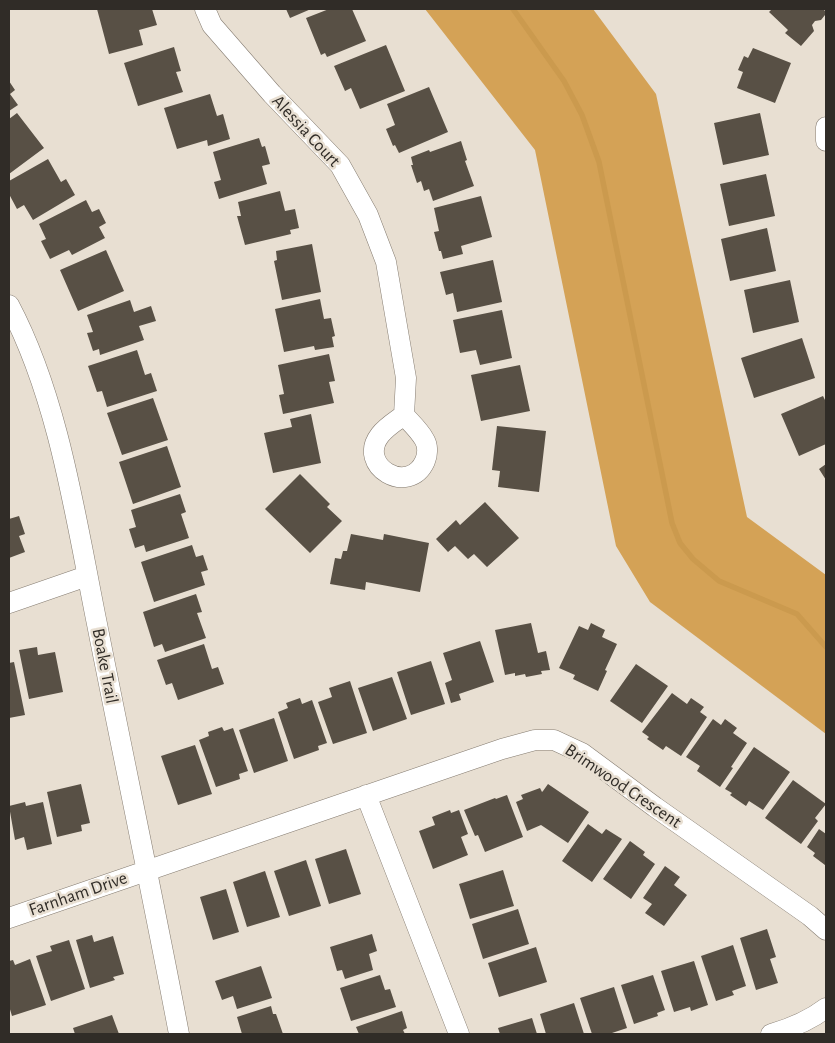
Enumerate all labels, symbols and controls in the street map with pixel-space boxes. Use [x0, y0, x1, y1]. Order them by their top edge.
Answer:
street label: Alessia Court [267, 91, 345, 171]
street label: Boake Trail [87, 627, 123, 705]
street label: Brimwood Crescent [561, 739, 685, 833]
street label: Farnham Drive [26, 867, 130, 921]

